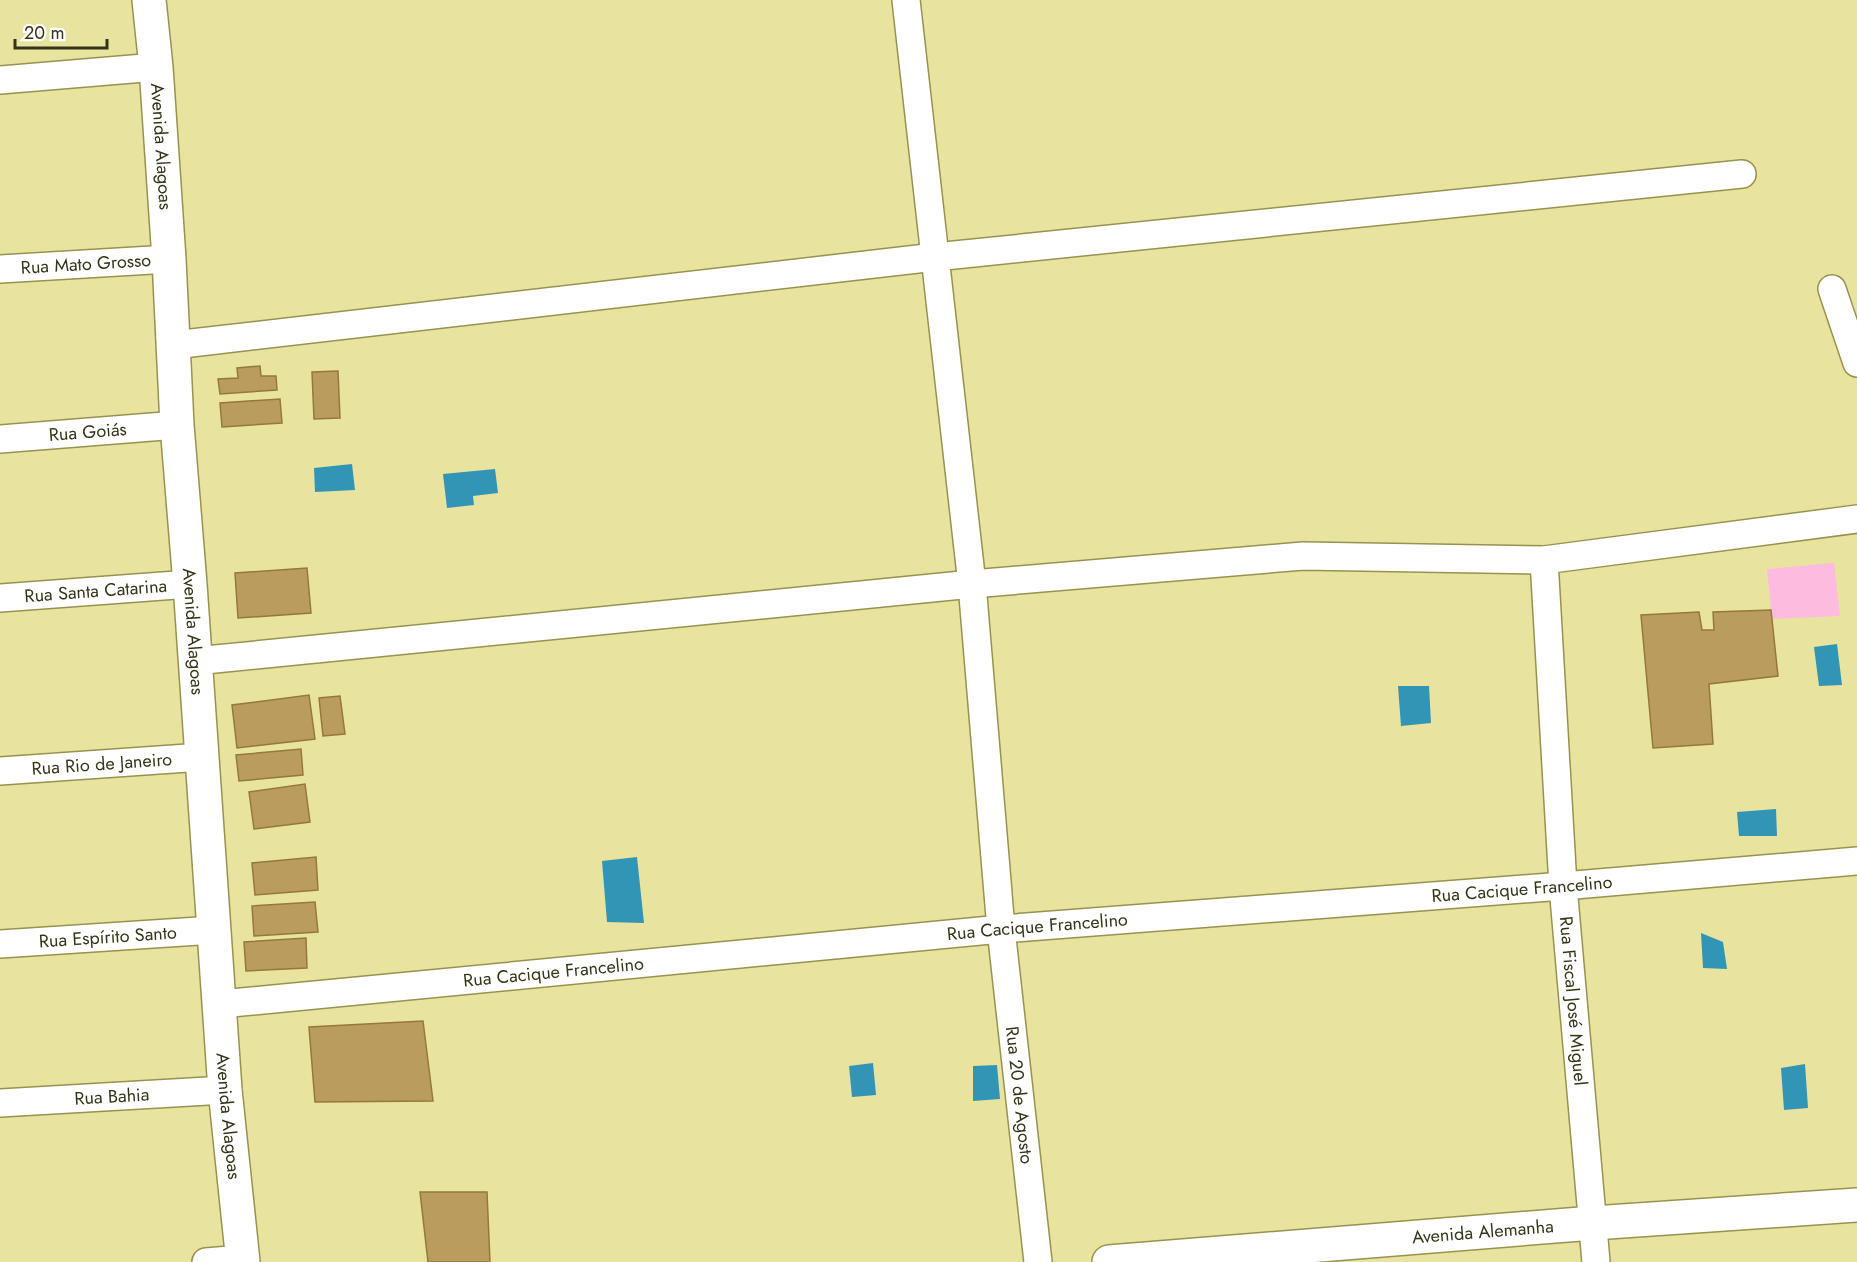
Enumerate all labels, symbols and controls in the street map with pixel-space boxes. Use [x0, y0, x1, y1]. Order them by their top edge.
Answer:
scale bar [15, 12, 106, 50]
text: 20 m [24, 20, 64, 46]
street label: Avenida Alagoas [144, 82, 179, 211]
street label: Rua Mato Grosso [20, 247, 152, 281]
street label: Rua Goiás [48, 416, 128, 448]
street label: Avenida Alagoas [176, 567, 211, 696]
street label: Rua Santa Catarina [23, 573, 168, 609]
street label: Rua Rio de Janeiro [31, 746, 173, 782]
street label: Rua Cacique Francelino [1431, 869, 1614, 909]
street label: Rua Cacique Francelino [946, 906, 1129, 947]
street label: Rua Fiscal José Miguel [1553, 915, 1593, 1087]
street label: Rua Espírito Santo [38, 919, 178, 954]
street label: Rua Cacique Francelino [462, 950, 645, 994]
street label: Rua 20 de Agosto [999, 1025, 1040, 1165]
street label: Avenida Alagoas [209, 1052, 247, 1181]
street label: Rua Bahia [74, 1081, 150, 1112]
street label: Avenida Alemanha [1411, 1213, 1555, 1251]

